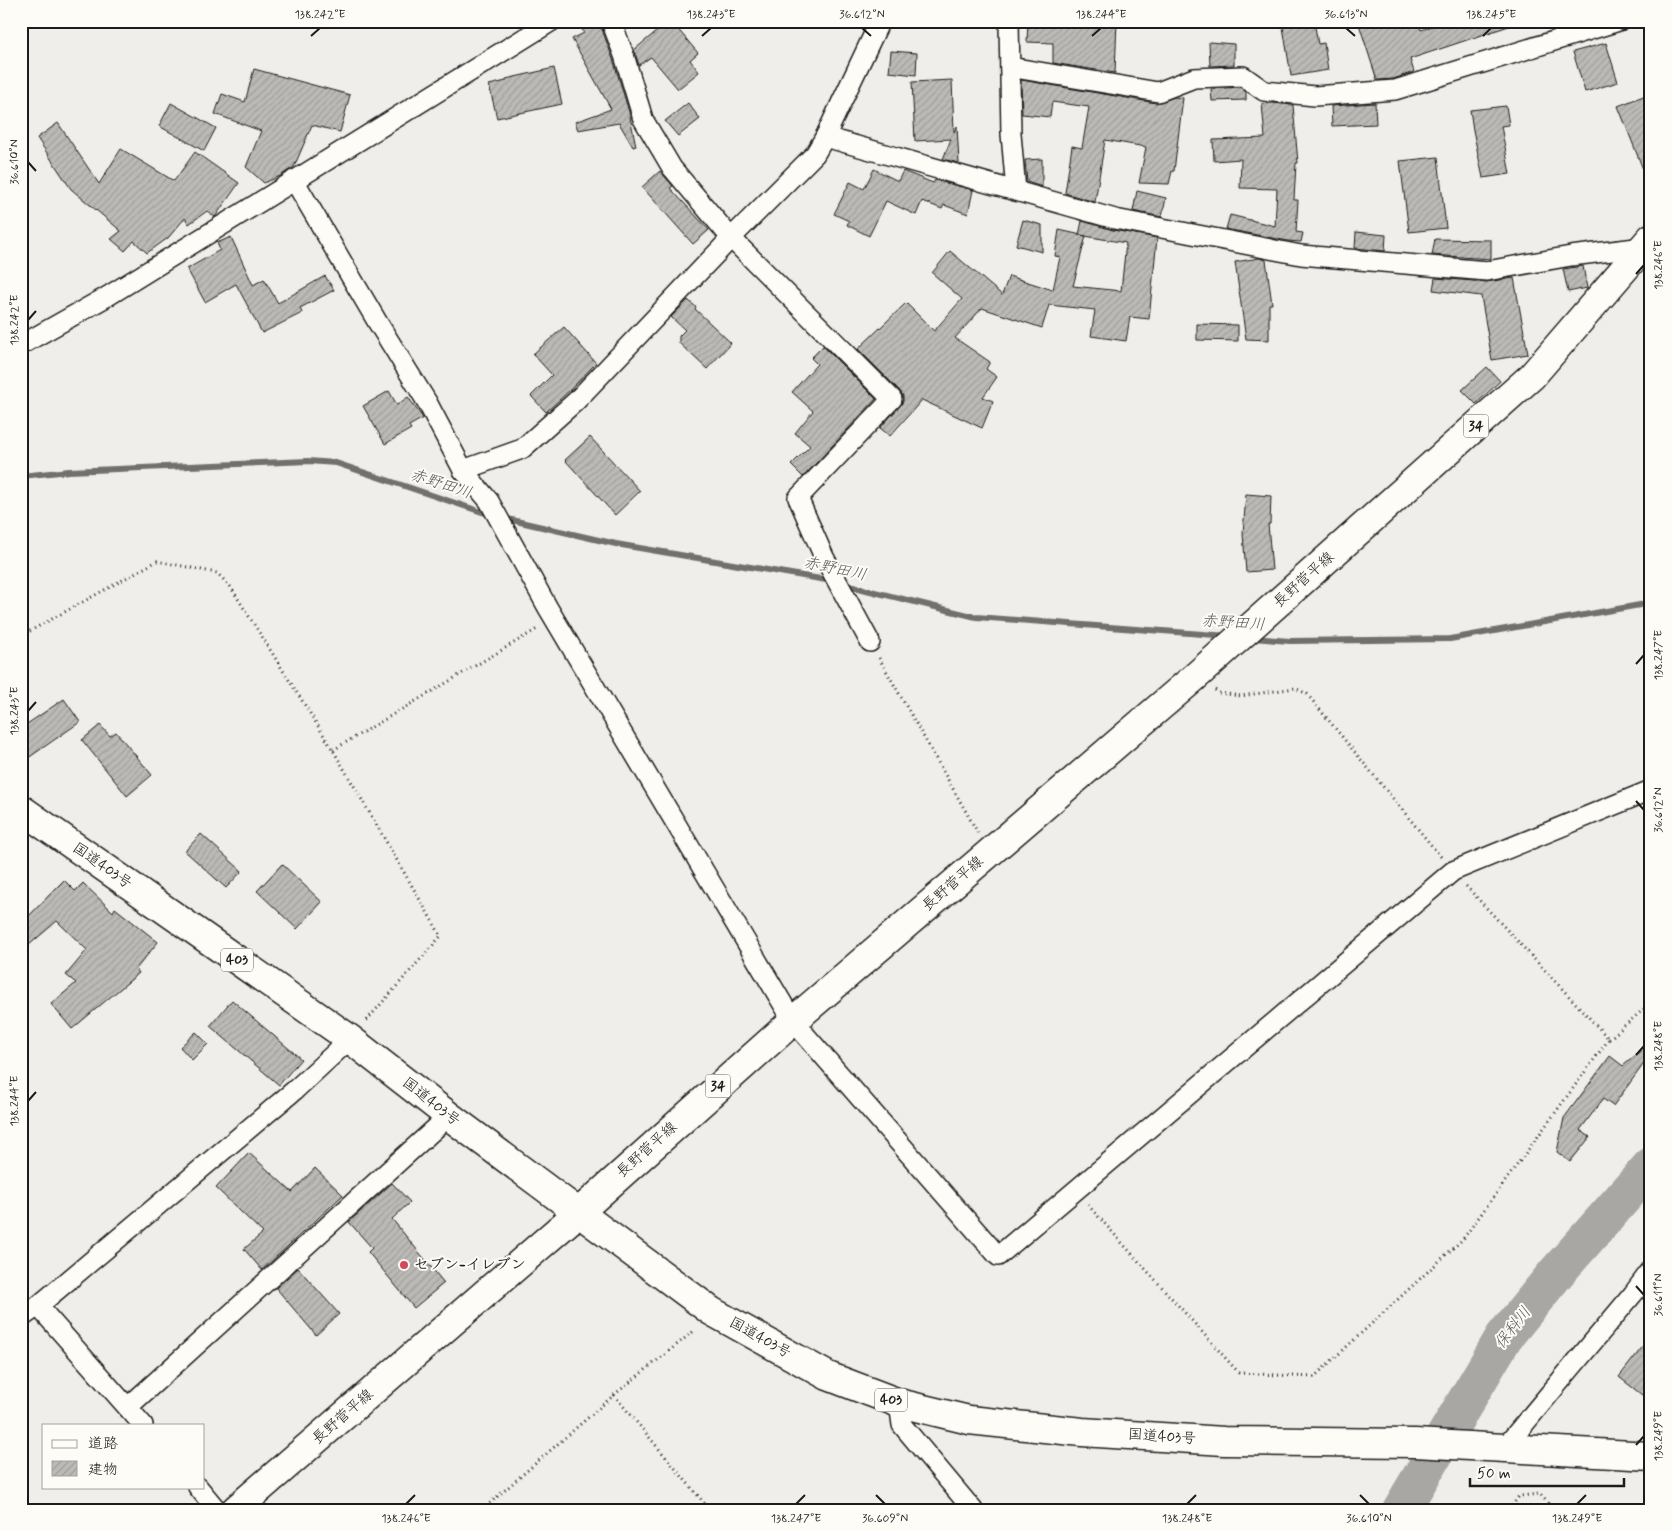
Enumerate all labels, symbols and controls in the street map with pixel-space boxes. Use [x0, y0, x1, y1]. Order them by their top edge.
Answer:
text: 138.242°E [294, 7, 346, 23]
text: 138.243°E [687, 7, 735, 23]
text: 36.612°N [839, 7, 885, 23]
text: 138.244°E [1075, 7, 1127, 23]
text: 36.613°N [1324, 7, 1368, 23]
text: 138.245°E [1466, 7, 1516, 23]
text: 36.610°N [7, 139, 23, 185]
text: 138.246°E [1651, 240, 1667, 290]
text: 138.242°E [7, 294, 23, 346]
road number: 34 [1464, 414, 1488, 438]
water label: 赤野田川 [407, 464, 475, 504]
street label: 長野菅平線 [1269, 547, 1339, 613]
water label: 赤野田川 [802, 552, 868, 586]
water label: 赤野田川 [1200, 610, 1266, 636]
text: 138.247°E [1651, 630, 1667, 680]
text: 138.243°E [7, 687, 23, 735]
text: 36.612°N [1651, 787, 1667, 833]
street label: 国道403号 [68, 838, 136, 894]
street label: 長野菅平線 [918, 852, 988, 916]
road number: 403 [221, 948, 253, 972]
text: 138.248°E [1651, 1021, 1667, 1071]
street label: 国道403号 [398, 1073, 464, 1131]
road number: 34 [706, 1074, 730, 1098]
text: 138.244°E [7, 1075, 23, 1127]
street label: 長野菅平線 [612, 1117, 682, 1183]
place label: セブン-イレブン [414, 1255, 526, 1275]
marker: セブン-イレブン [398, 1259, 410, 1271]
text: 36.611°N [1651, 1274, 1667, 1316]
water label: 保科川 [1490, 1303, 1536, 1353]
street label: 国道403号 [725, 1313, 795, 1363]
street label: 長野菅平線 [308, 1385, 378, 1449]
road number: 403 [875, 1388, 907, 1412]
text: 138.249°E [1651, 1411, 1667, 1461]
legend [42, 1424, 205, 1488]
street label: 国道403号 [1127, 1425, 1197, 1449]
text: 道路 [88, 1434, 118, 1454]
scale bar [1470, 1456, 1623, 1488]
text: 建物 [88, 1460, 118, 1480]
text: 50 m [1477, 1464, 1511, 1484]
text: 138.246°E [381, 1511, 431, 1527]
text: 138.247°E [771, 1511, 821, 1527]
text: 36.609°N [862, 1511, 908, 1527]
text: 138.248°E [1162, 1511, 1212, 1527]
text: 36.610°N [1346, 1511, 1392, 1527]
text: 138.249°E [1552, 1511, 1602, 1527]

